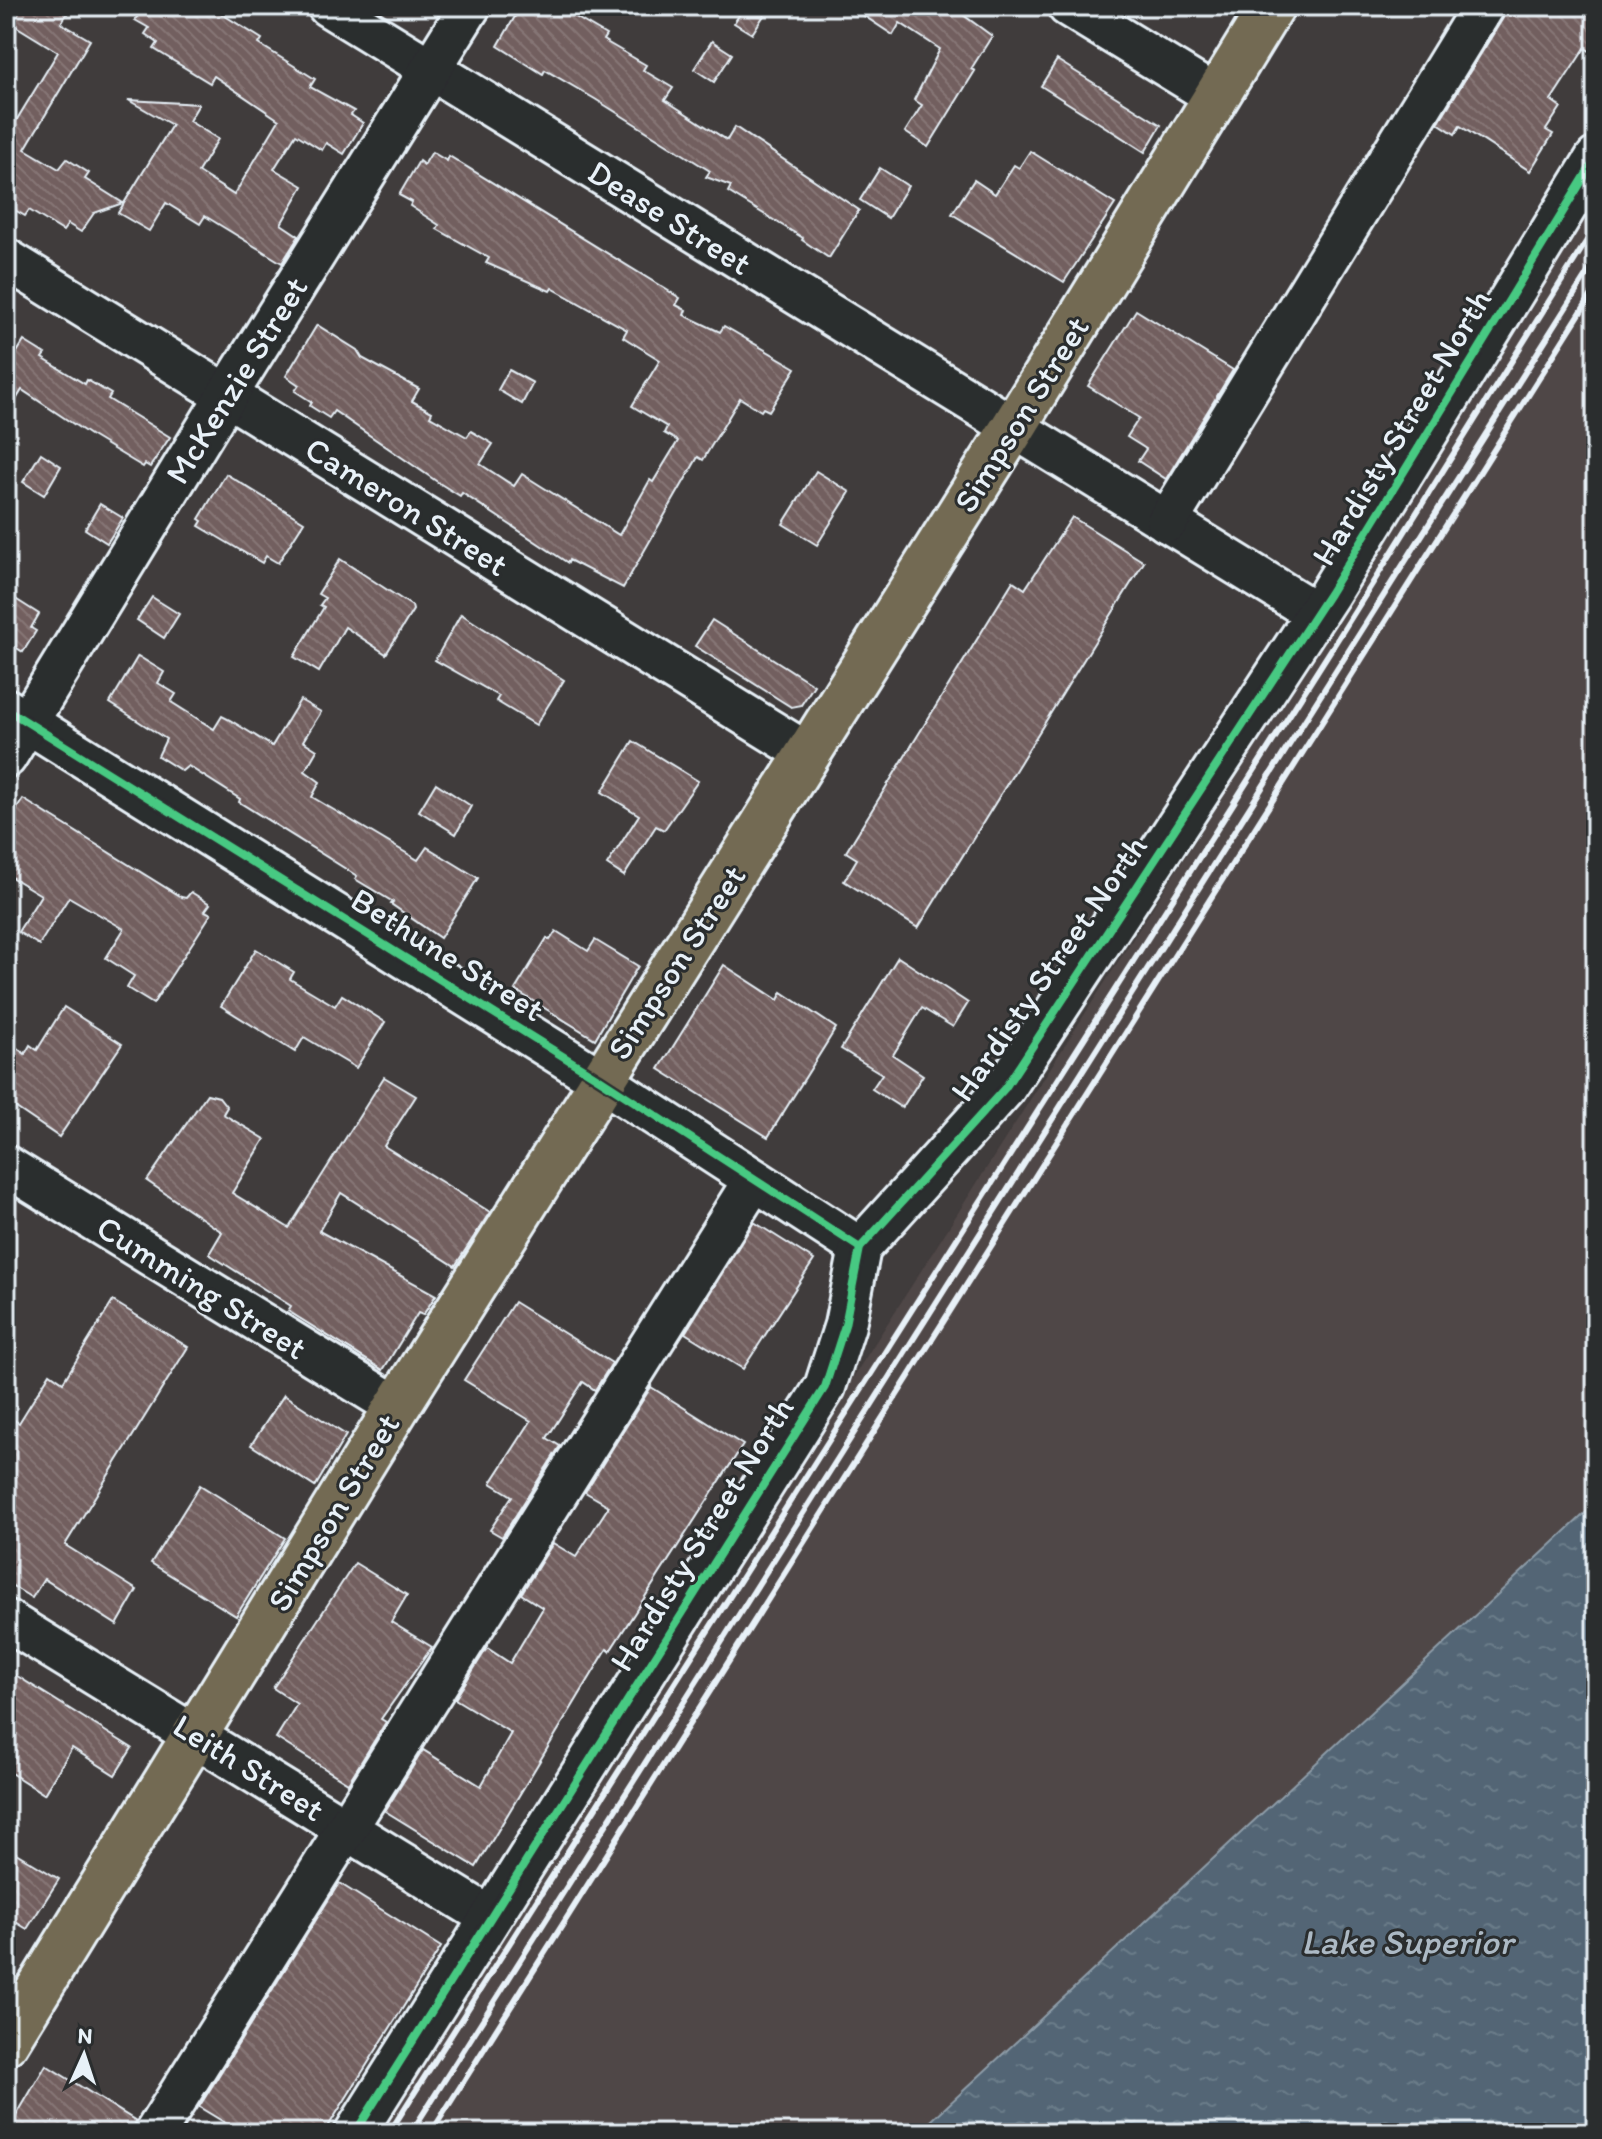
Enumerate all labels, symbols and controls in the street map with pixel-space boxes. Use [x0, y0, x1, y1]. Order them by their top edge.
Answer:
street label: Dease Street [580, 151, 759, 284]
street label: McKenzie Street [156, 269, 317, 491]
street label: Hardisty Street North [1303, 282, 1500, 573]
street label: Simpson Street [945, 309, 1098, 520]
street label: Cameron Street [298, 428, 516, 585]
street label: Hardisty Street North [941, 827, 1156, 1109]
street label: Simpson Street [598, 857, 754, 1067]
street label: Bethune Street [344, 879, 552, 1030]
street label: Cumming Street [89, 1206, 314, 1368]
street label: Hardisty Street North [600, 1390, 802, 1679]
street label: Simpson Street [258, 1406, 409, 1619]
street label: Leith Street [166, 1705, 332, 1830]
water label: Lake Superior [1301, 1920, 1517, 1963]
north arrow [44, 2015, 124, 2095]
text: N [77, 2022, 93, 2049]

